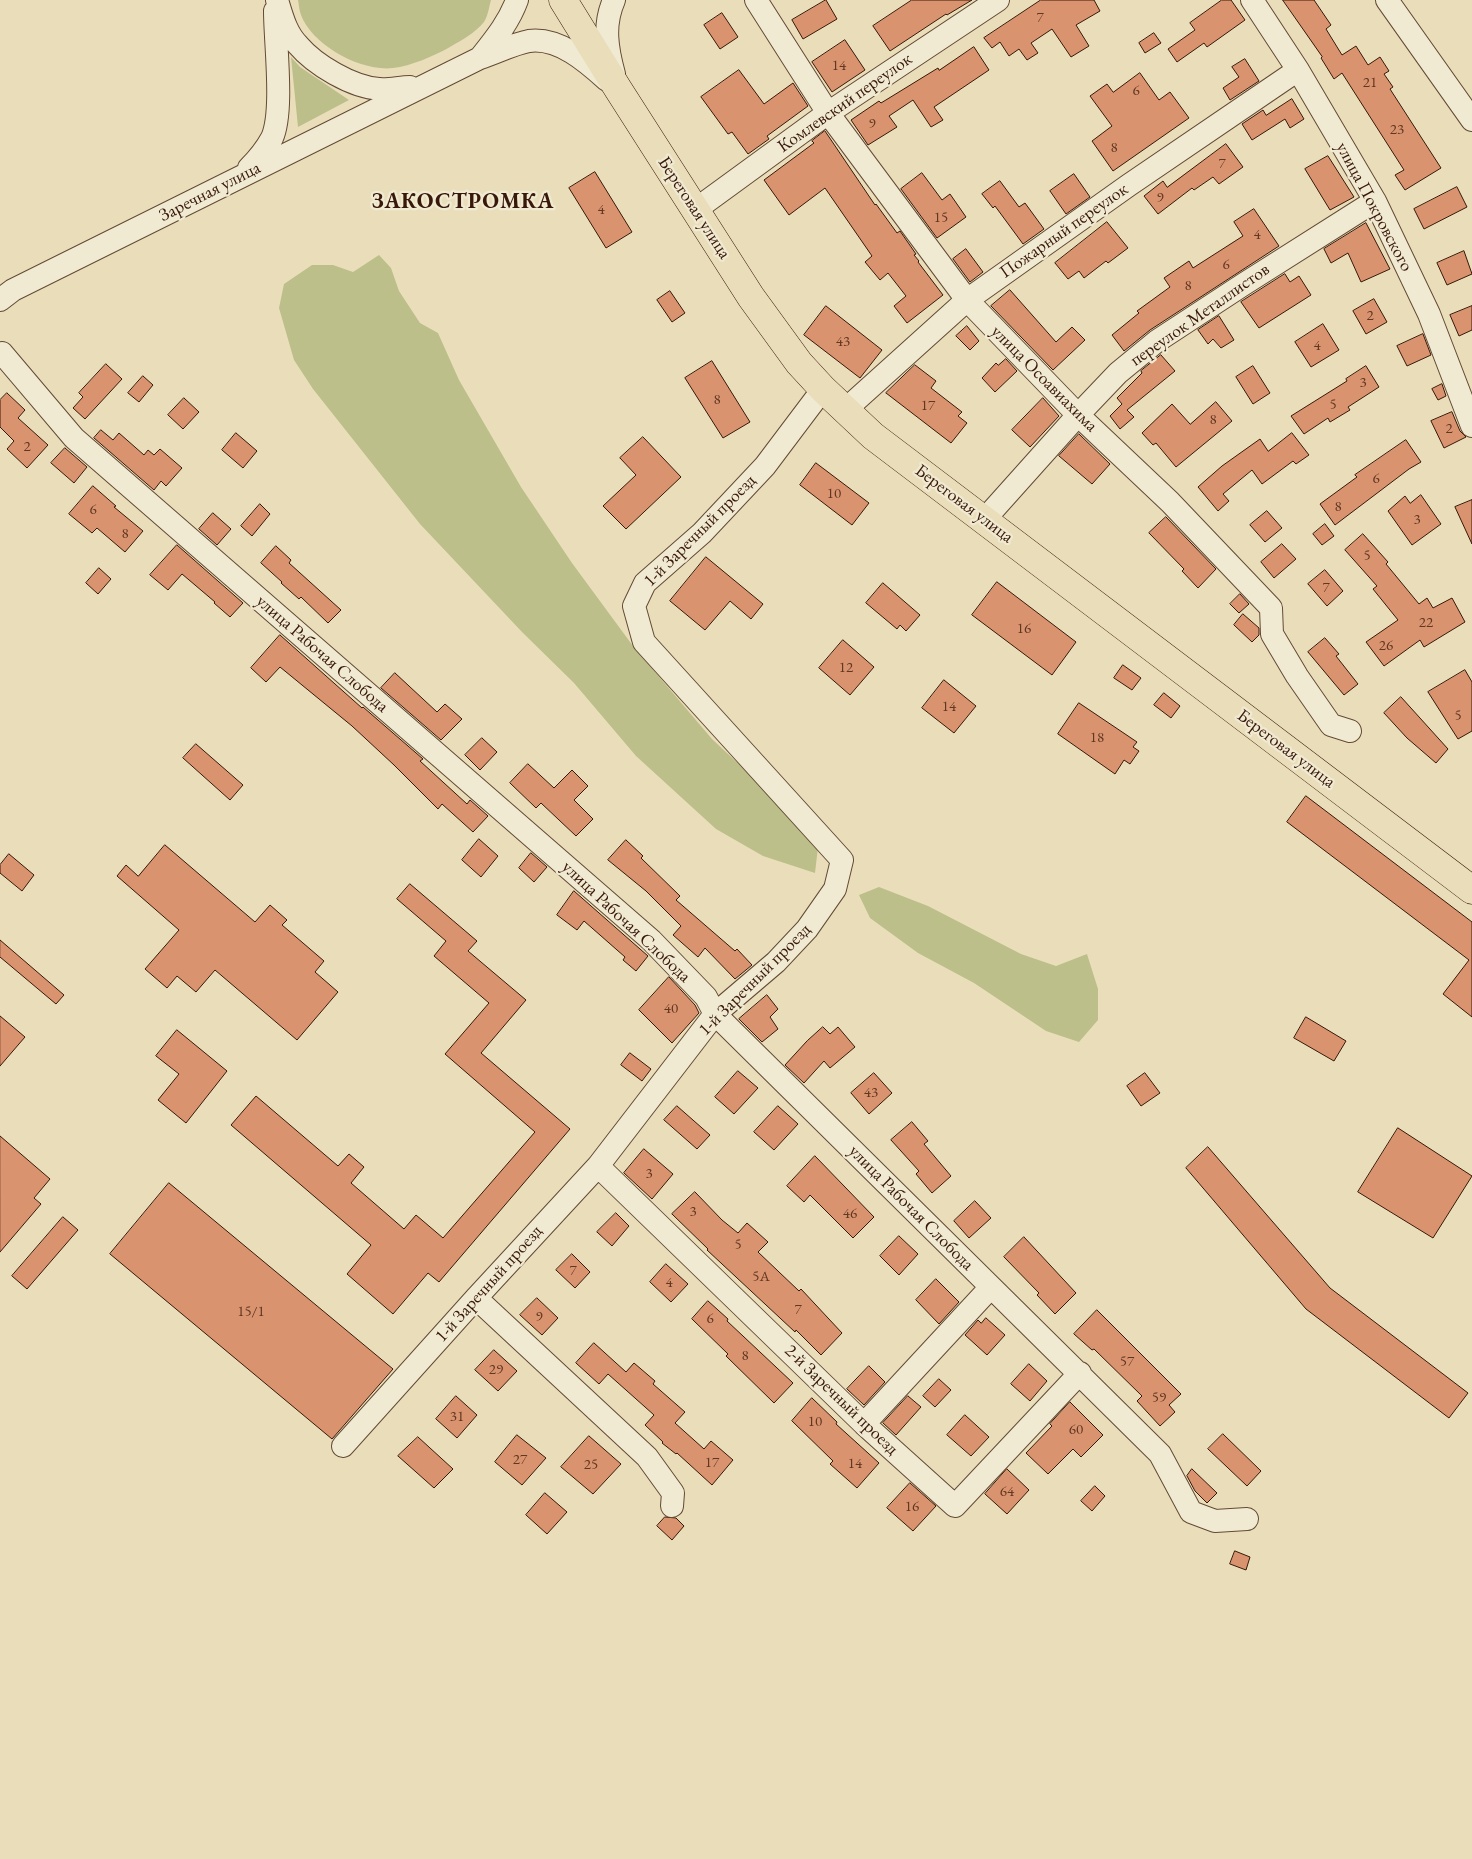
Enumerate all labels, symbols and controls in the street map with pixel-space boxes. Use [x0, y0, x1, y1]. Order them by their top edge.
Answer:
house number: 7 [1036, 9, 1044, 27]
street label: Комлевский переулок [774, 49, 916, 157]
house number: 14 [832, 57, 846, 75]
house number: 21 [1363, 74, 1377, 92]
house number: 6 [1132, 82, 1140, 100]
house number: 9 [868, 115, 876, 133]
house number: 23 [1390, 121, 1404, 139]
house number: 8 [1110, 139, 1118, 157]
street label: улица Покровского [1331, 139, 1417, 275]
street label: Береговая улица [653, 153, 735, 263]
house number: 7 [1218, 155, 1226, 173]
street label: Заречная улица [156, 157, 264, 227]
street label: Пожарный переулок [996, 179, 1132, 283]
district label: ЗАКОСТРОМКА [370, 189, 556, 215]
house number: 9 [1156, 189, 1164, 207]
house number: 4 [597, 201, 605, 219]
house number: 15 [934, 209, 948, 227]
house number: 4 [1253, 226, 1261, 244]
house number: 6 [1222, 256, 1230, 274]
street label: переулок Металлистов [1126, 259, 1274, 371]
house number: 8 [1184, 277, 1192, 295]
house number: 2 [1366, 307, 1374, 325]
street label: улица Осоавиахима [986, 321, 1102, 437]
house number: 43 [836, 333, 850, 351]
house number: 4 [1313, 337, 1321, 355]
house number: 3 [1359, 374, 1367, 392]
house number: 8 [713, 391, 721, 409]
house number: 5 [1329, 396, 1337, 414]
house number: 17 [921, 397, 935, 415]
house number: 8 [1209, 411, 1217, 429]
house number: 2 [1445, 420, 1453, 438]
house number: 2 [23, 438, 31, 456]
street label: Береговая улица [910, 460, 1018, 548]
street label: 1-й Заречный проезд [639, 470, 761, 592]
house number: 6 [1372, 470, 1380, 488]
house number: 10 [827, 485, 841, 503]
house number: 8 [1334, 498, 1342, 516]
house number: 6 [89, 501, 97, 519]
house number: 3 [1413, 511, 1421, 529]
house number: 8 [121, 525, 129, 543]
house number: 5 [1363, 547, 1371, 565]
house number: 7 [1322, 579, 1330, 597]
street label: улица Рабочая Слобода [251, 591, 393, 717]
house number: 22 [1419, 614, 1433, 632]
house number: 16 [1017, 620, 1031, 638]
house number: 26 [1379, 637, 1393, 655]
house number: 12 [839, 659, 853, 677]
house number: 14 [942, 698, 956, 716]
street label: Береговая улица [1232, 705, 1340, 793]
house number: 5 [1454, 707, 1462, 725]
house number: 18 [1090, 729, 1104, 747]
street label: улица Рабочая Слобода [557, 857, 695, 987]
street label: 1-й Заречный проезд [694, 919, 816, 1041]
house number: 40 [664, 1000, 678, 1018]
house number: 43 [864, 1084, 878, 1102]
street label: улица Рабочая Слобода [844, 1141, 978, 1275]
house number: 3 [645, 1165, 653, 1183]
house number: 3 [689, 1203, 697, 1221]
house number: 46 [843, 1205, 857, 1223]
street label: 1-й Заречный проезд [431, 1221, 547, 1347]
house number: 5 [734, 1236, 742, 1254]
house number: 7 [569, 1262, 577, 1280]
house number: 5А [752, 1268, 770, 1286]
house number: 4 [665, 1274, 673, 1292]
house number: 7 [794, 1301, 802, 1319]
house number: 15/1 [237, 1303, 265, 1321]
house number: 9 [535, 1308, 543, 1326]
house number: 6 [706, 1310, 714, 1328]
street label: 2-й Заречный проезд [780, 1340, 902, 1460]
house number: 8 [741, 1347, 749, 1365]
house number: 57 [1120, 1353, 1134, 1371]
house number: 29 [489, 1361, 503, 1379]
house number: 59 [1152, 1389, 1166, 1407]
house number: 31 [450, 1408, 464, 1426]
house number: 10 [808, 1413, 822, 1431]
house number: 60 [1069, 1421, 1083, 1439]
house number: 27 [513, 1451, 527, 1469]
house number: 17 [705, 1454, 719, 1472]
house number: 14 [848, 1455, 862, 1473]
house number: 25 [584, 1456, 598, 1474]
house number: 64 [1000, 1483, 1014, 1501]
house number: 16 [905, 1498, 919, 1516]

